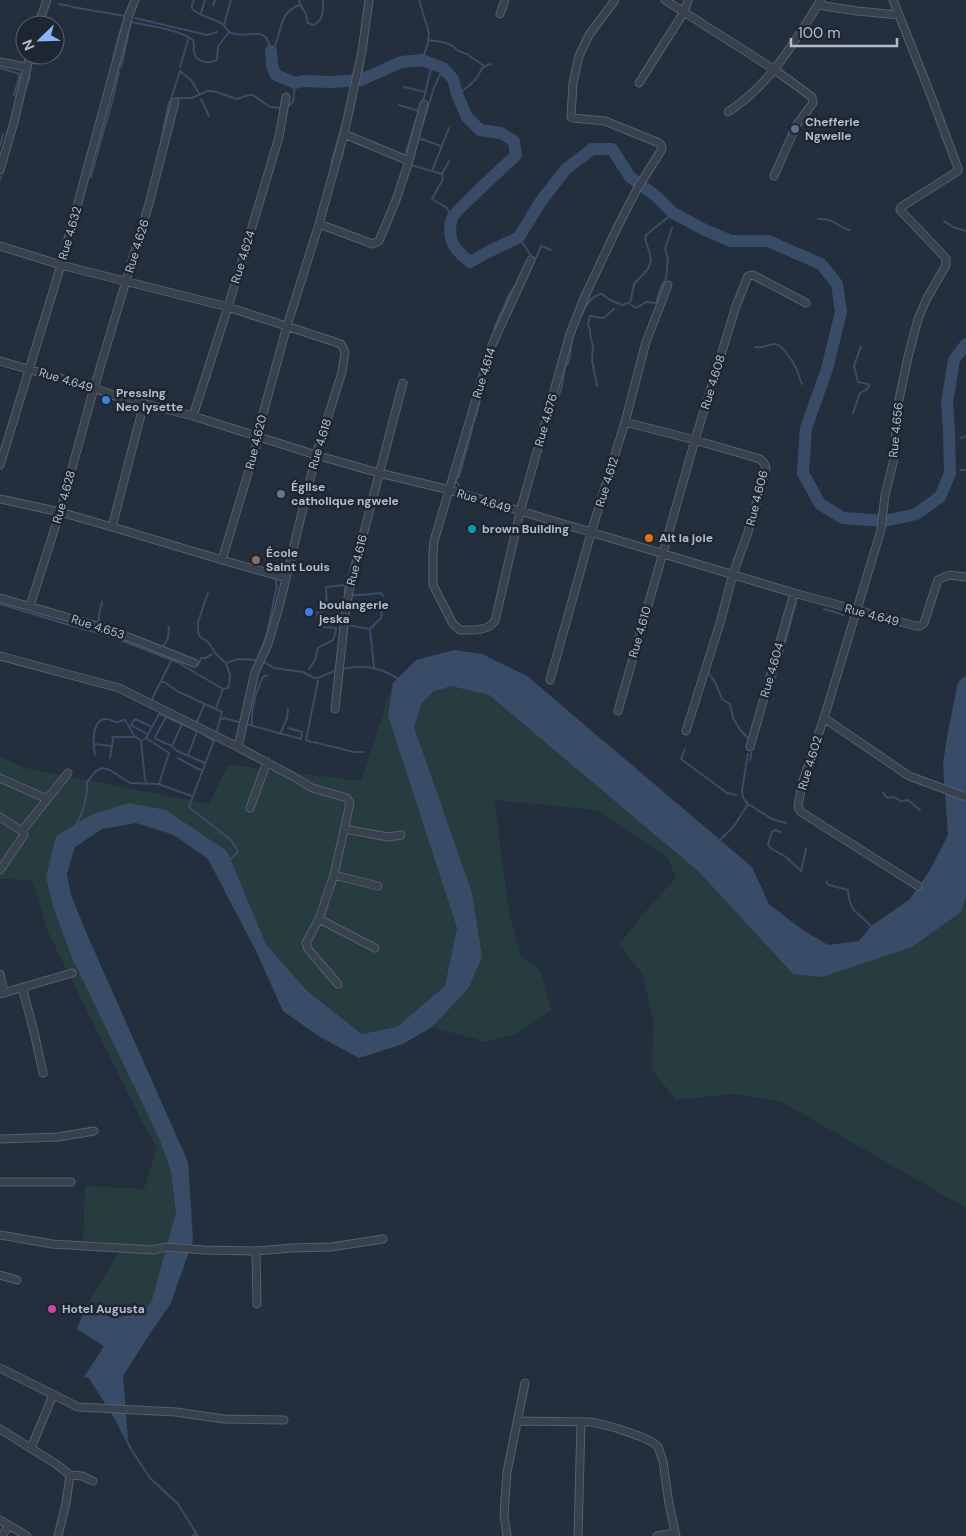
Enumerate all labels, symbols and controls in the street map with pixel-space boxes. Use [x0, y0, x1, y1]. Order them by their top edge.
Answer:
north arrow [15, 15, 65, 65]
scale bar [791, 15, 897, 47]
text: 100 m [798, 23, 841, 43]
text: N [18, 37, 38, 53]
place label: Chefferie Ngwelle [805, 114, 860, 144]
marker: Chefferie Ngwelle [789, 123, 801, 135]
street label: Rue 4.632 [55, 204, 85, 262]
street label: Rue 4.626 [121, 217, 153, 275]
street label: Rue 4.624 [227, 229, 259, 285]
street label: Rue 4.614 [469, 346, 499, 400]
street label: Rue 4.608 [697, 353, 729, 411]
street label: Rue 4.649 [37, 364, 95, 396]
place label: Pressing Neo lysette [116, 385, 183, 415]
street label: Rue 4.676 [531, 392, 561, 448]
marker: Pressing Neo lysette [100, 394, 112, 406]
street label: Rue 4.656 [885, 402, 907, 458]
street label: Rue 4.620 [242, 413, 270, 471]
street label: Rue 4.618 [305, 417, 335, 471]
street label: Rue 4.612 [592, 455, 622, 509]
street label: Rue 4.628 [49, 469, 79, 525]
street label: Rue 4.606 [742, 469, 772, 527]
place label: Église catholique ngwele [291, 479, 399, 509]
street label: Rue 4.649 [455, 485, 513, 517]
marker: Église catholique ngwele [275, 488, 287, 500]
place label: brown Building [482, 521, 569, 537]
marker: brown Building [466, 523, 478, 535]
place label: Alt la joie [659, 530, 713, 546]
marker: Alt la joie [643, 532, 655, 544]
street label: Rue 4.616 [343, 533, 371, 587]
place label: École Saint Louis [266, 545, 330, 575]
marker: École Saint Louis [250, 554, 262, 566]
place label: boulangerie jeska [318, 597, 389, 627]
street label: Rue 4.649 [843, 600, 901, 630]
street label: Rue 4.610 [625, 604, 655, 660]
marker: boulangerie jeska [303, 606, 315, 618]
street label: Rue 4.653 [69, 611, 127, 643]
street label: Rue 4.604 [757, 641, 787, 699]
street label: Rue 4.602 [794, 734, 826, 792]
place label: Hotel Augusta [62, 1301, 145, 1317]
marker: Hotel Augusta [46, 1303, 58, 1315]

